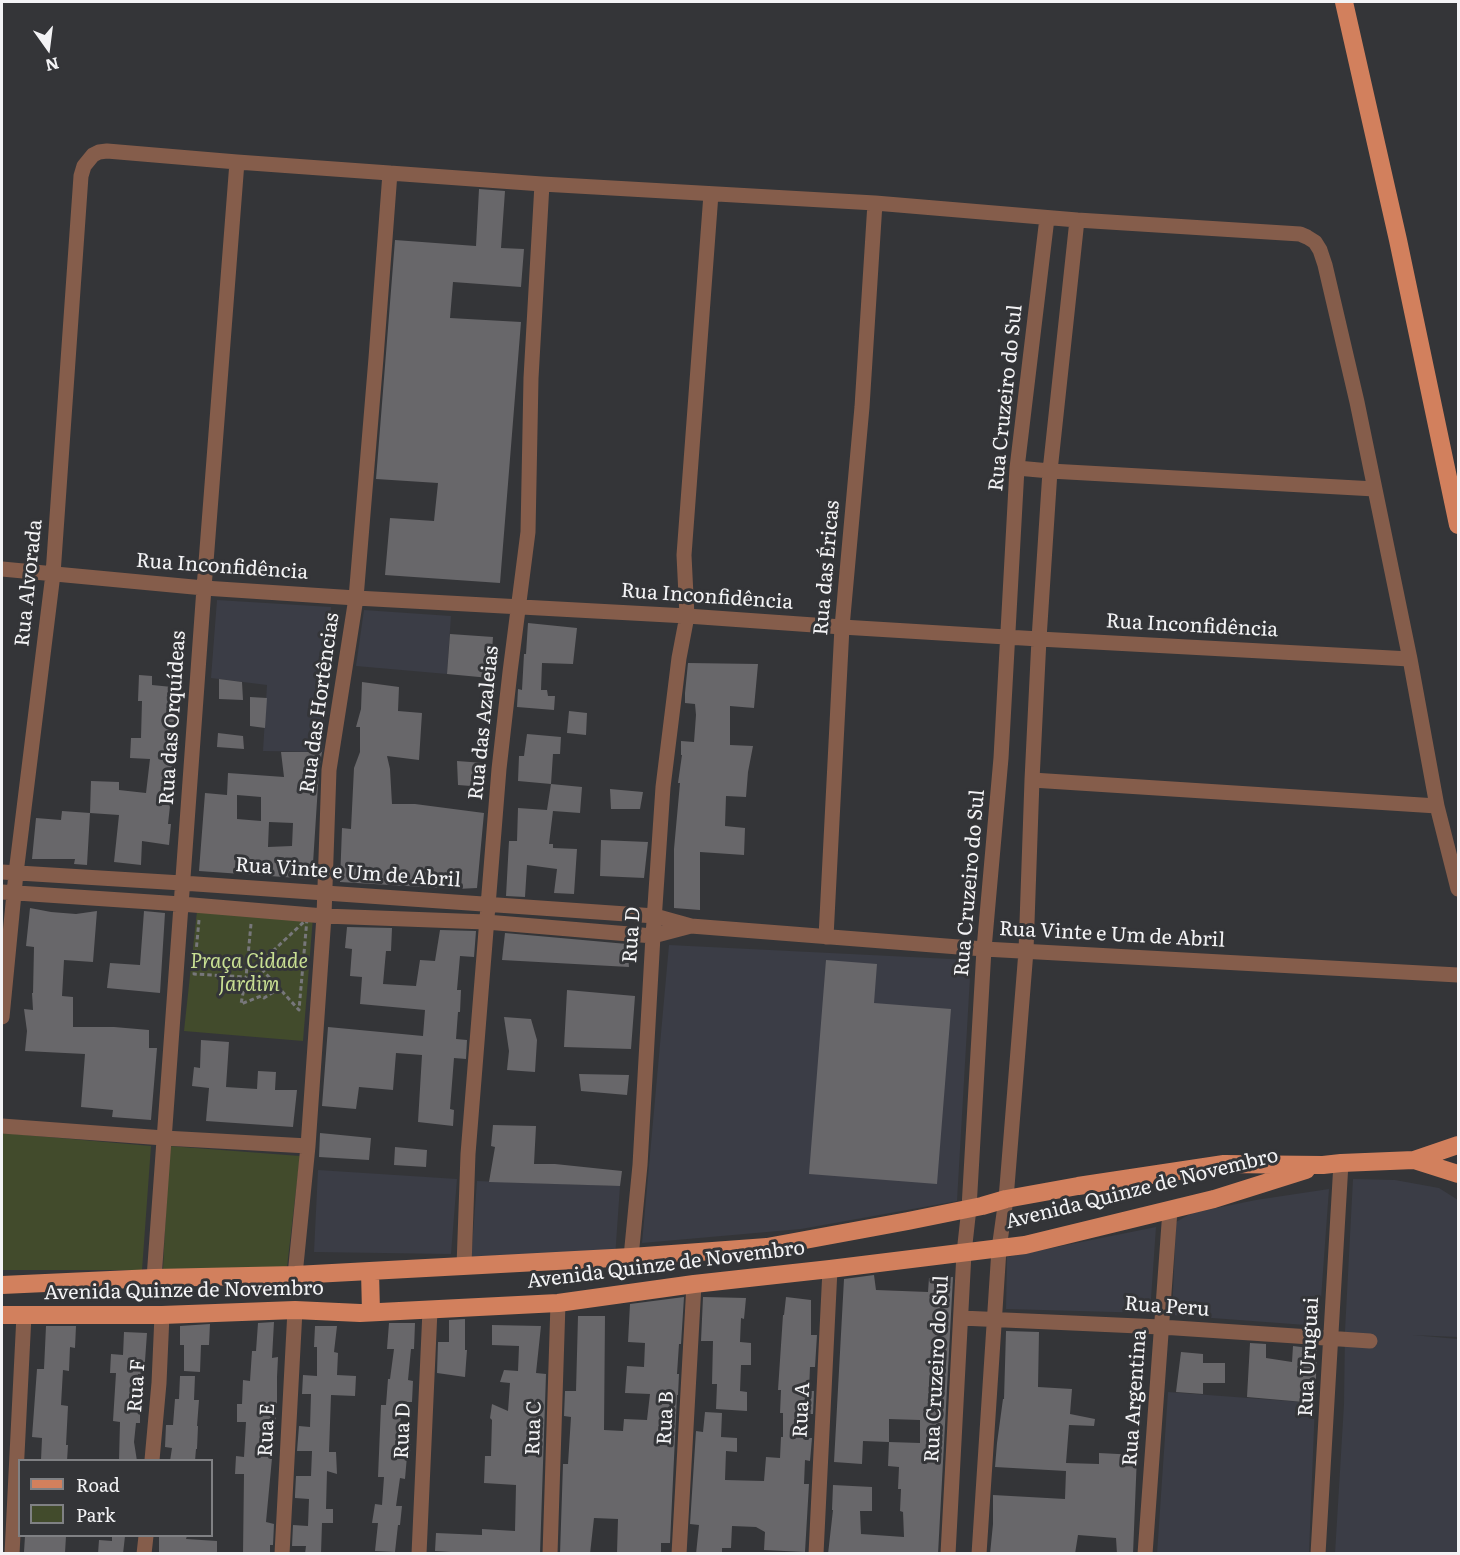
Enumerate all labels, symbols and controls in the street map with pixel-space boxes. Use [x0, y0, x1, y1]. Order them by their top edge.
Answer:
north arrow [18, 18, 78, 78]
text: N [43, 52, 62, 79]
street label: Rua Cruzeiro do Sul [984, 303, 1028, 493]
street label: Rua das Éricas [809, 500, 845, 636]
street label: Rua Alvorada [10, 518, 48, 648]
street label: Rua Inconfidência [135, 549, 309, 585]
street label: Rua Inconfidência [620, 579, 794, 615]
street label: Rua Inconfidência [1105, 609, 1279, 643]
street label: Rua das Hortências [295, 611, 345, 795]
street label: Rua das Orquídeas [155, 630, 191, 806]
street label: Rua das Azaleias [464, 645, 504, 801]
street label: Rua Cruzeiro do Sul [950, 788, 990, 978]
street label: Rua Vinte e Um de Abril [234, 853, 462, 893]
street label: Rua D [618, 906, 646, 964]
street label: Rua Vinte e Um de Abril [998, 917, 1226, 953]
park label: Praça Cidade Jardim [190, 950, 308, 997]
street label: Avenida Quinze de Novembro [1003, 1143, 1281, 1235]
street label: Avenida Quinze de Novembro [526, 1236, 806, 1294]
street label: Rua Cruzeiro do Sul [920, 1275, 954, 1463]
street label: Avenida Quinze de Novembro [44, 1277, 324, 1305]
street label: Rua Peru [1124, 1292, 1210, 1322]
street label: Rua Uruguai [1294, 1296, 1324, 1418]
street label: Rua Argentina [1118, 1329, 1152, 1467]
street label: Rua F [123, 1359, 151, 1413]
street label: Rua A [789, 1382, 815, 1438]
street label: Rua B [653, 1390, 679, 1446]
street label: Rua C [521, 1400, 547, 1456]
street label: Rua D [390, 1402, 416, 1460]
street label: Rua E [254, 1403, 280, 1457]
legend [18, 1459, 213, 1537]
text: Road [76, 1471, 120, 1498]
text: Park [76, 1501, 115, 1528]

